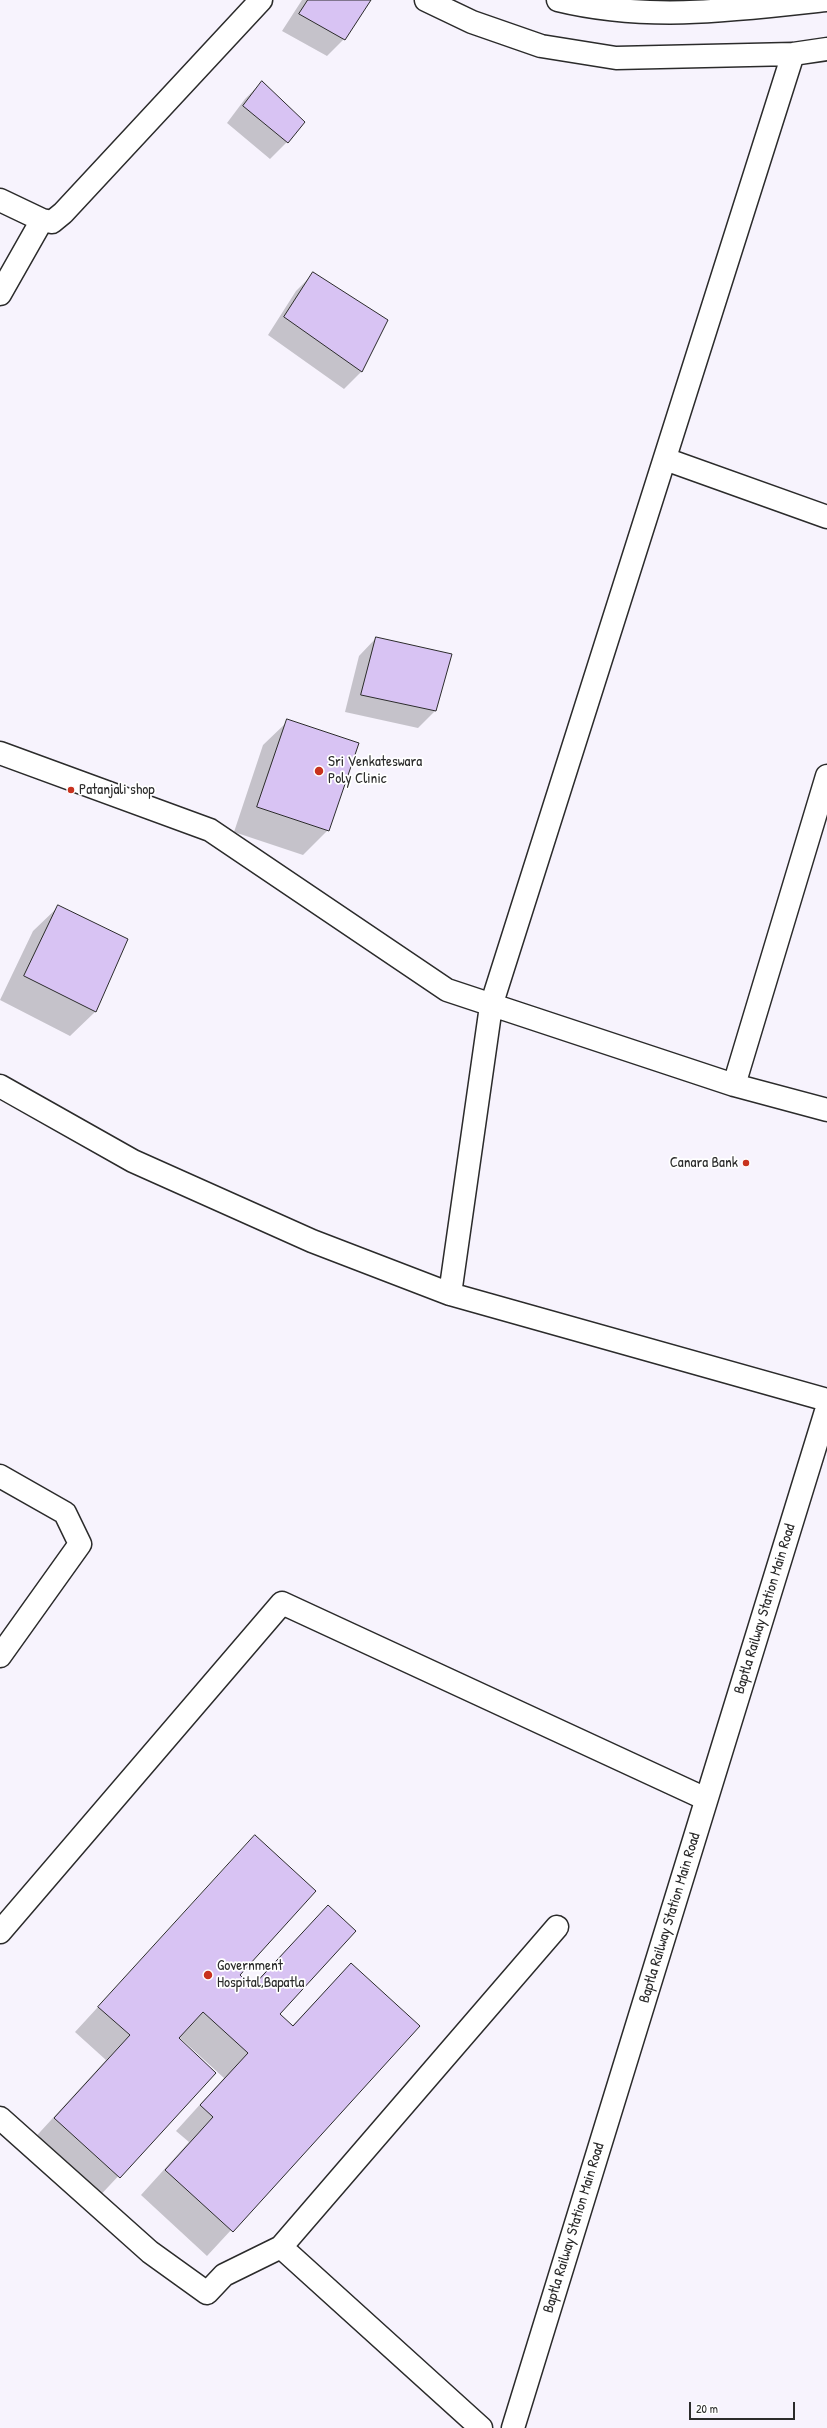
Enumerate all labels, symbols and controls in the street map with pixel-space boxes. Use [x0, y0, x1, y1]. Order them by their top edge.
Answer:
place label: Sri Venkateswara Poly Clinic [328, 753, 422, 788]
marker: Sri Venkateswara Poly Clinic [313, 765, 325, 777]
place label: Patanjali shop [79, 781, 155, 799]
marker: Patanjali shop [66, 785, 76, 795]
place label: Canara Bank [670, 1154, 738, 1172]
marker: Canara Bank [741, 1158, 751, 1168]
street label: Baptla Railway Station Main Road [731, 1522, 799, 1696]
street label: Baptla Railway Station Main Road [636, 1831, 704, 2005]
place label: Government Hospital,Bapatla [217, 1957, 304, 1992]
marker: Government Hospital,Bapatla [202, 1969, 214, 1981]
street label: Baptla Railway Station Main Road [540, 2141, 608, 2315]
scale bar [691, 2394, 797, 2420]
text: 20 m [696, 2400, 718, 2417]

